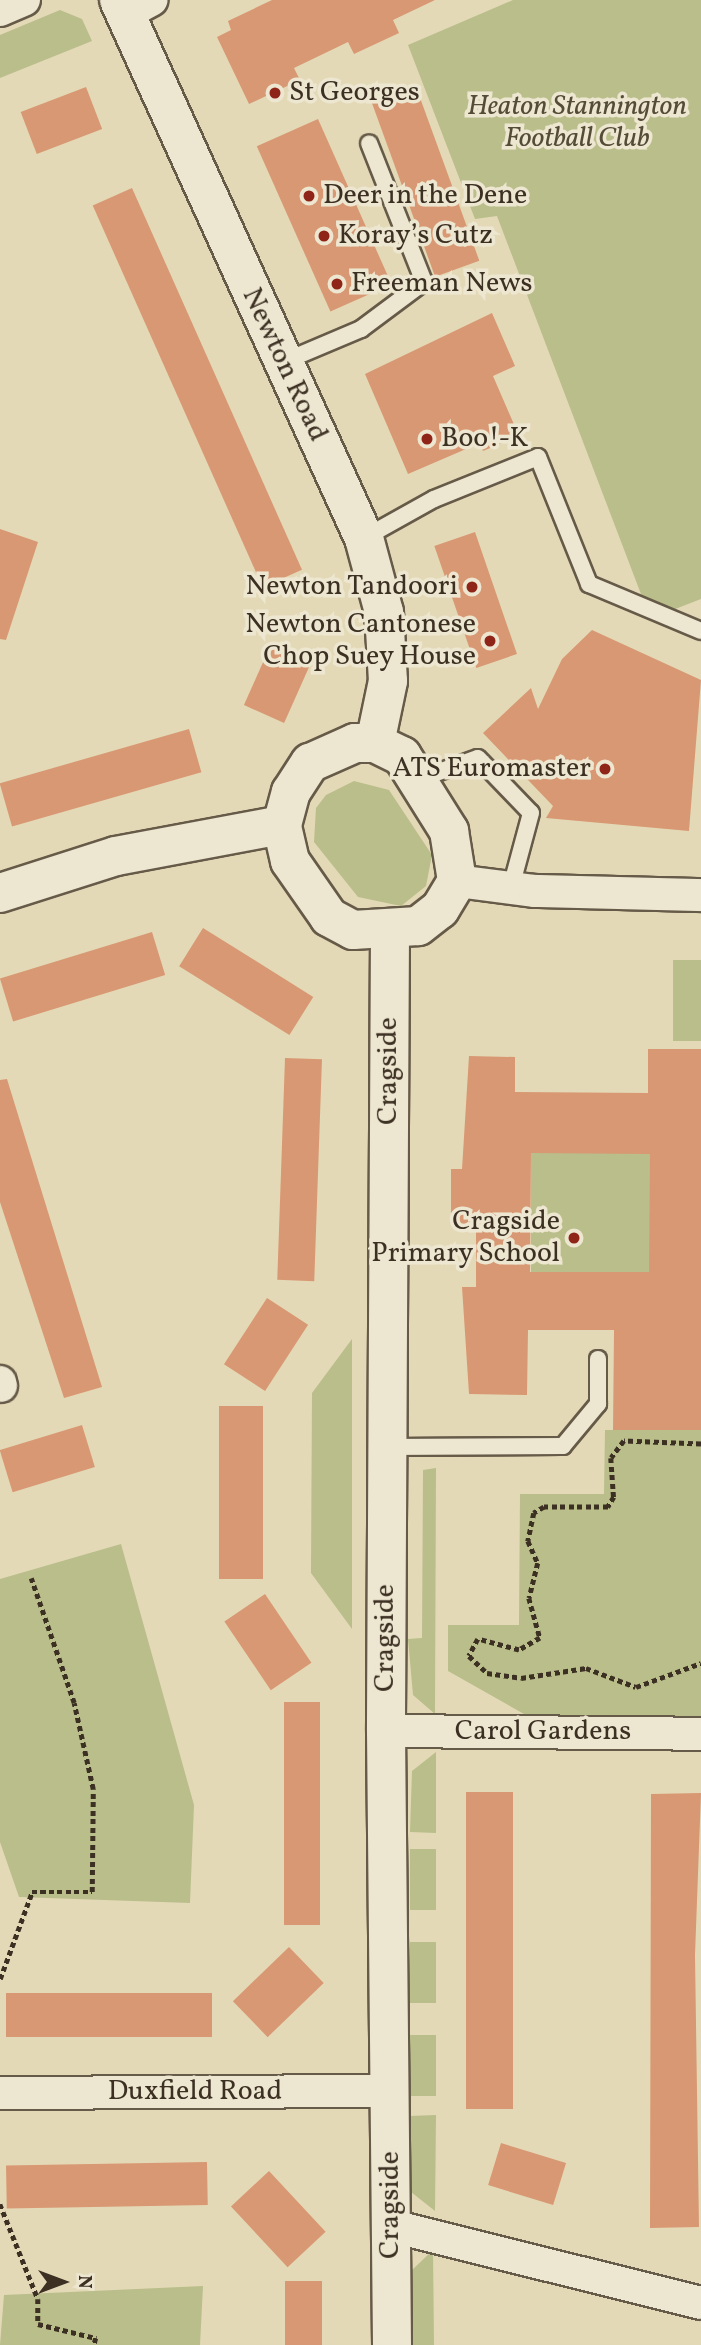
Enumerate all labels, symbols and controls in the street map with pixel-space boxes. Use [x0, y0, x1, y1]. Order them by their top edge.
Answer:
place label: St Georges [289, 76, 420, 110]
marker: St Georges [267, 85, 283, 101]
park label: Heaton Stannington Football Club [467, 90, 687, 156]
place label: Deer in the Dene [323, 179, 527, 213]
marker: Deer in the Dene [301, 188, 317, 204]
place label: Koray’s Cutz [338, 219, 493, 253]
marker: Koray’s Cutz [316, 228, 332, 244]
place label: Freeman News [351, 267, 533, 301]
marker: Freeman News [329, 276, 345, 292]
street label: Newton Road [234, 283, 334, 447]
place label: Boo!-K [441, 422, 528, 456]
marker: Boo!-K [419, 431, 435, 447]
place label: Newton Tandoori [245, 570, 458, 604]
marker: Newton Tandoori [464, 579, 480, 595]
place label: Newton Cantonese Chop Suey House [245, 608, 476, 674]
marker: Newton Cantonese Chop Suey House [482, 633, 498, 649]
place label: ATS Euromaster [392, 752, 591, 786]
marker: ATS Euromaster [597, 761, 613, 777]
street label: Cragside [372, 1017, 406, 1125]
place label: Cragside Primary School [371, 1205, 560, 1271]
marker: Cragside Primary School [566, 1230, 582, 1246]
street label: Cragside [369, 1584, 403, 1692]
street label: Carol Gardens [455, 1715, 631, 1749]
street label: Duxfield Road [108, 2075, 282, 2109]
street label: Cragside [374, 2151, 408, 2259]
north arrow [28, 2247, 98, 2317]
text: N [71, 2275, 97, 2289]

